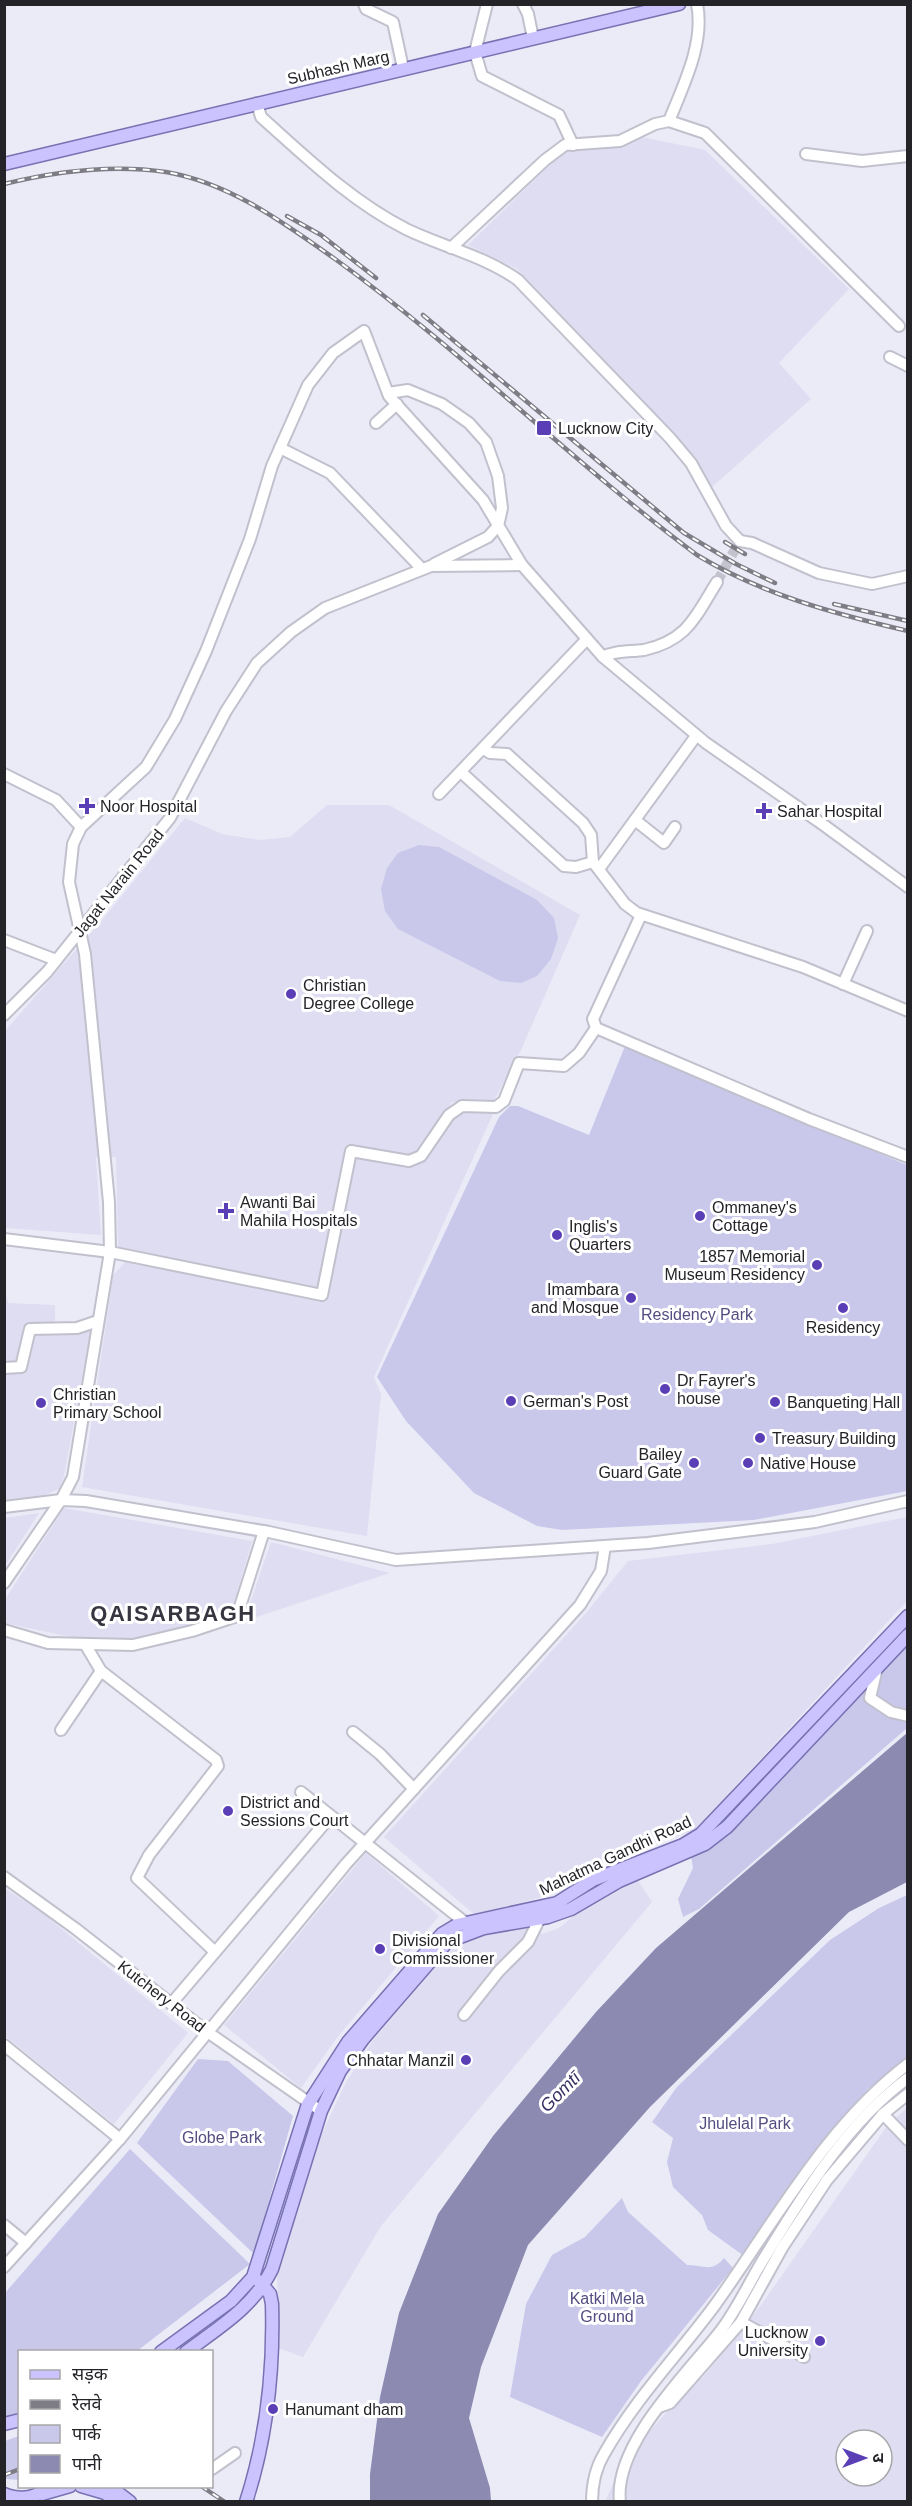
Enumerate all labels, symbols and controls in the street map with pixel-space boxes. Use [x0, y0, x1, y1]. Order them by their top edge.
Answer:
street label: Subhash Marg [286, 48, 391, 87]
marker: Lucknow City [535, 419, 553, 437]
place label: Lucknow City [558, 420, 653, 437]
marker: Noor Hospital [78, 797, 96, 815]
place label: Noor Hospital [100, 798, 197, 815]
marker: Sahar Hospital [755, 802, 773, 820]
place label: Sahar Hospital [777, 803, 882, 820]
street label: Jagat Narain Road [70, 826, 167, 941]
place label: Christian Degree College [303, 977, 414, 1012]
marker: Christian Degree College [284, 987, 298, 1001]
place label: Awanti Bai Mahila Hospitals [240, 1194, 357, 1229]
place label: Ommaney's Cottage [712, 1199, 797, 1234]
marker: Awanti Bai Mahila Hospitals [217, 1202, 235, 1220]
marker: Ommaney's Cottage [693, 1209, 707, 1223]
place label: Inglis's Quarters [569, 1218, 631, 1253]
marker: Inglis's Quarters [550, 1228, 564, 1242]
place label: 1857 Memorial Museum Residency [665, 1248, 805, 1283]
marker: 1857 Memorial Museum Residency [810, 1258, 824, 1272]
place label: Imambara and Mosque [531, 1281, 619, 1316]
marker: Imambara and Mosque [624, 1291, 638, 1305]
marker: Residency [836, 1301, 850, 1315]
park label: Residency Park [641, 1306, 754, 1323]
place label: Residency [806, 1319, 880, 1336]
place label: Dr Fayrer's house [677, 1372, 756, 1407]
marker: Dr Fayrer's house [658, 1382, 672, 1396]
place label: Christian Primary School [53, 1386, 161, 1421]
place label: German's Post [523, 1393, 629, 1410]
marker: German's Post [504, 1394, 518, 1408]
place label: Banqueting Hall [787, 1394, 900, 1411]
marker: Banqueting Hall [768, 1395, 782, 1409]
marker: Christian Primary School [34, 1396, 48, 1410]
place label: Treasury Building [772, 1430, 896, 1447]
marker: Treasury Building [753, 1431, 767, 1445]
place label: Bailey Guard Gate [598, 1446, 682, 1481]
place label: Native House [760, 1455, 856, 1472]
marker: Bailey Guard Gate [687, 1456, 701, 1470]
marker: Native House [741, 1456, 755, 1470]
district label: QAISARBAGH [90, 1601, 256, 1626]
place label: District and Sessions Court [240, 1794, 349, 1829]
marker: District and Sessions Court [221, 1804, 235, 1818]
street label: Mahatma Gandhi Road [537, 1813, 694, 1898]
place label: Divisional Commissioner [392, 1932, 495, 1967]
marker: Divisional Commissioner [373, 1942, 387, 1956]
street label: Kutchery Road [115, 1957, 209, 2036]
place label: Chhatar Manzil [346, 2052, 454, 2069]
marker: Chhatar Manzil [459, 2053, 473, 2067]
water label: Gomtī [536, 2067, 585, 2116]
park label: Jhulelal Park [699, 2115, 792, 2132]
park label: Globe Park [182, 2129, 263, 2146]
park label: Katki Mela Ground [570, 2290, 644, 2325]
place label: Lucknow University [738, 2324, 808, 2359]
marker: Lucknow University [813, 2334, 827, 2348]
legend [18, 2350, 213, 2488]
text: सड़क [72, 2364, 109, 2384]
text: रेलवे [71, 2393, 103, 2414]
place label: Hanumant dham [285, 2401, 403, 2418]
marker: Hanumant dham [266, 2402, 280, 2416]
text: पार्क [72, 2423, 102, 2444]
north arrow [834, 2428, 894, 2488]
text: उ [870, 2453, 887, 2463]
text: पानी [72, 2454, 102, 2474]

